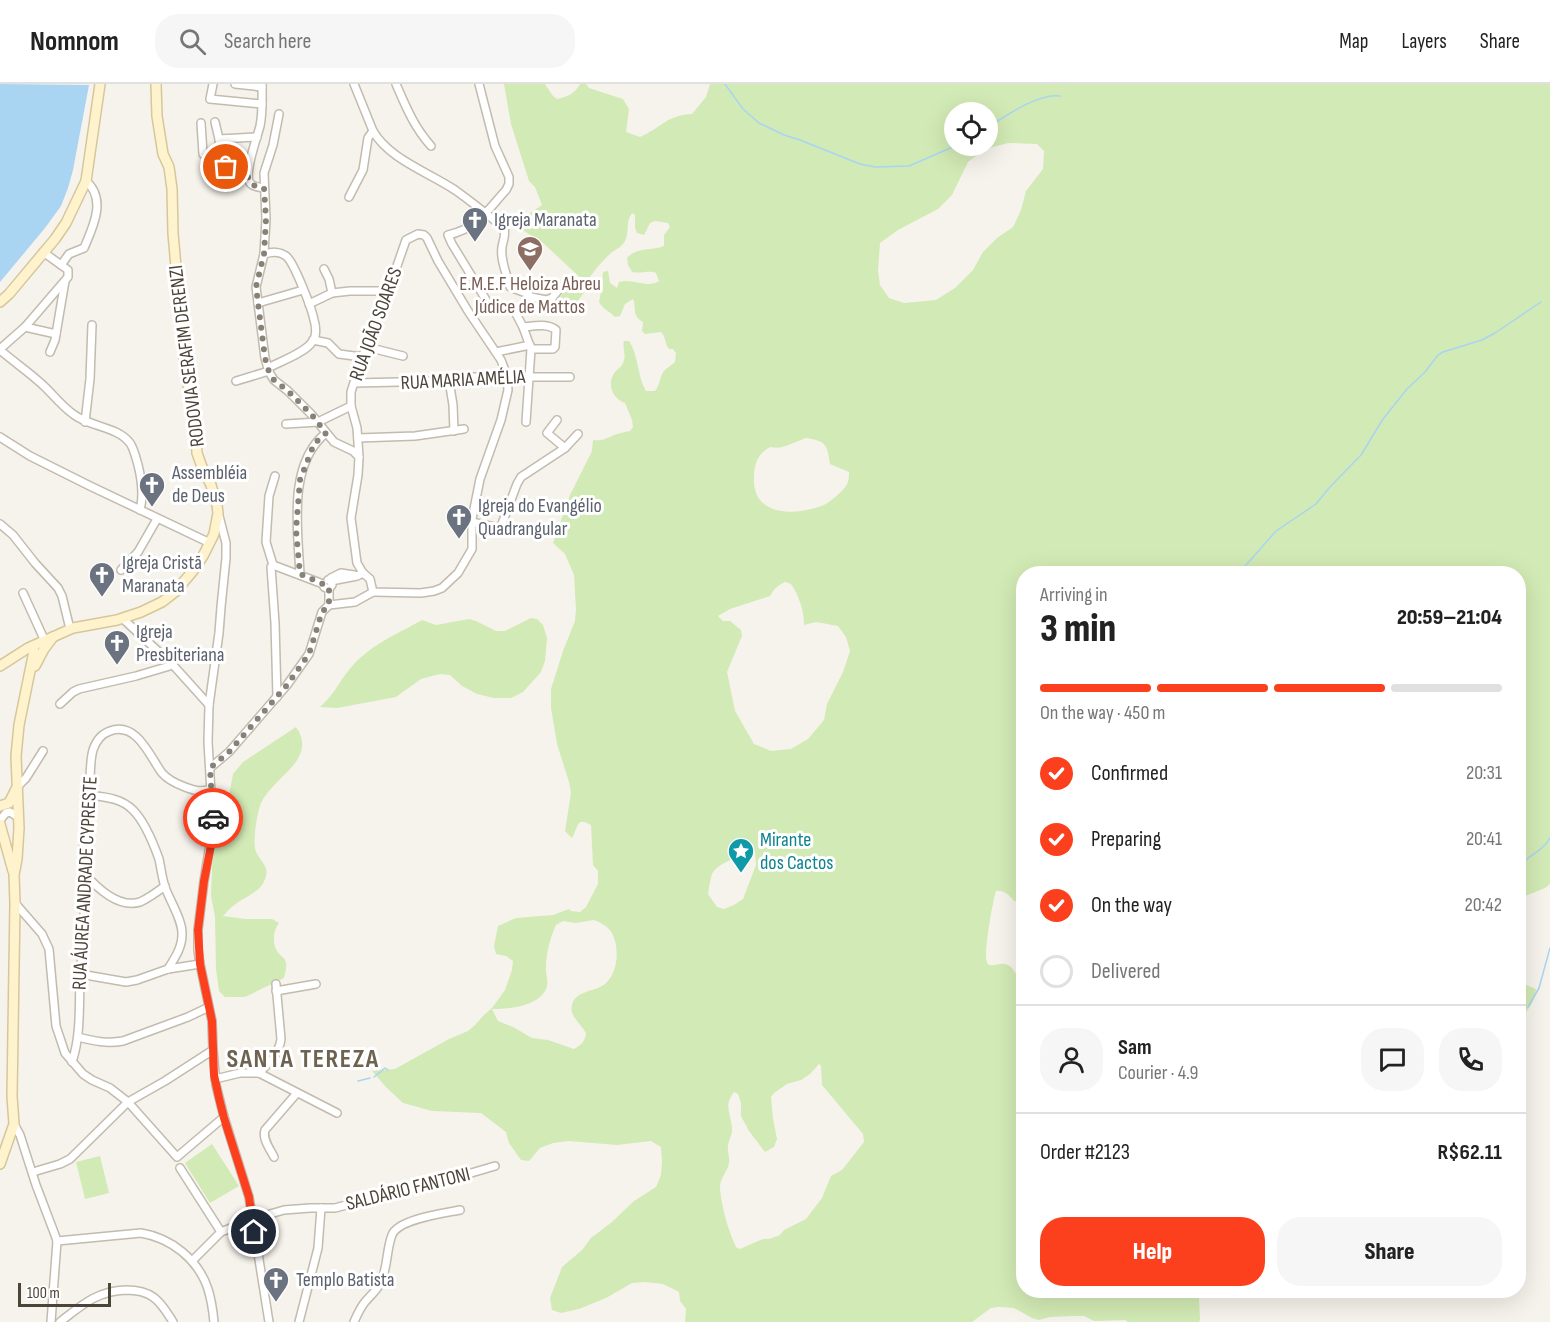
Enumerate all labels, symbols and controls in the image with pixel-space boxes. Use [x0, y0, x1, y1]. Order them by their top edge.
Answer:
search box [155, 14, 575, 68]
text: Nomnom [30, 25, 119, 58]
icon: search [176, 25, 209, 58]
text: Search here [224, 28, 311, 55]
text: Map [1339, 29, 1368, 54]
text: Layers [1401, 29, 1447, 54]
text: Share [1480, 29, 1520, 54]
map controls [944, 102, 998, 156]
button: locate [944, 102, 998, 156]
pin [200, 141, 251, 192]
icon: bag [209, 150, 242, 183]
church icon: Igreja Maranata [460, 205, 490, 243]
place label: Igreja Maranata [494, 208, 597, 232]
school or university icon: E.M.E.F Heloiza Abreu Júdice de Mattos [515, 234, 545, 272]
street label: RODOVIA SERAFIM DERENZI [164, 264, 210, 448]
street label: RUA JOÃO SOARES [344, 264, 408, 384]
place label: E.M.E.F Heloiza Abreu Júdice de Mattos [459, 272, 601, 319]
street label: RUA MARIA AMÉLIA [400, 365, 526, 395]
place label: Assembléia de Deus [171, 461, 247, 508]
church icon: Assembléia de Deus [137, 470, 167, 508]
place label: Igreja do Evangélio Quadrangular [478, 494, 602, 541]
church icon: Igreja do Evangélio Quadrangular [444, 502, 474, 540]
place label: Igreja Cristã Maranata [122, 551, 202, 598]
church icon: Igreja Cristã Maranata [87, 560, 117, 598]
text: Arriving in [1040, 583, 1108, 607]
text: 20:59–21:04 [1397, 604, 1502, 631]
text: 3 min [1040, 606, 1116, 653]
place label: Igreja Presbiteriana [136, 620, 225, 667]
church icon: Igreja Presbiteriana [102, 628, 132, 666]
text: On the way · 450 m [1040, 701, 1165, 725]
icon: check [1040, 757, 1073, 790]
text: Confirmed [1091, 760, 1168, 787]
text: 20:31 [1466, 761, 1502, 785]
street label: RUA ÁUREA ANDRADE CYPRESTE [67, 775, 103, 991]
courier [183, 788, 243, 848]
icon: car [197, 802, 230, 835]
icon: check [1040, 823, 1073, 856]
text: Preparing [1091, 826, 1161, 853]
text: 20:41 [1466, 827, 1502, 851]
place label: Mirante dos Cactos [760, 828, 833, 875]
place icon: Mirante dos Cactos [726, 836, 756, 874]
icon: check [1040, 889, 1073, 922]
text: On the way [1091, 892, 1172, 919]
text: 20:42 [1465, 893, 1502, 917]
text: Delivered [1091, 958, 1160, 985]
button: person [1040, 1028, 1103, 1091]
button: chat [1361, 1028, 1424, 1091]
button: phone [1439, 1028, 1502, 1091]
text: Sam [1118, 1034, 1152, 1061]
district label: SANTA TEREZA [226, 1044, 380, 1075]
text: Courier · 4.9 [1118, 1061, 1198, 1085]
text: Order #2123 [1040, 1139, 1130, 1166]
text: R$62.11 [1437, 1139, 1502, 1166]
street label: SALDÁRIO FANTONI [343, 1162, 473, 1216]
pin [228, 1206, 279, 1257]
icon: home [237, 1215, 270, 1248]
button: Help [1040, 1217, 1265, 1286]
button: Share [1277, 1217, 1502, 1286]
church icon: Templo Batista [261, 1265, 291, 1303]
place label: Templo Batista [296, 1268, 395, 1292]
scale bar [18, 1280, 111, 1308]
text: 100 m [27, 1284, 60, 1303]

